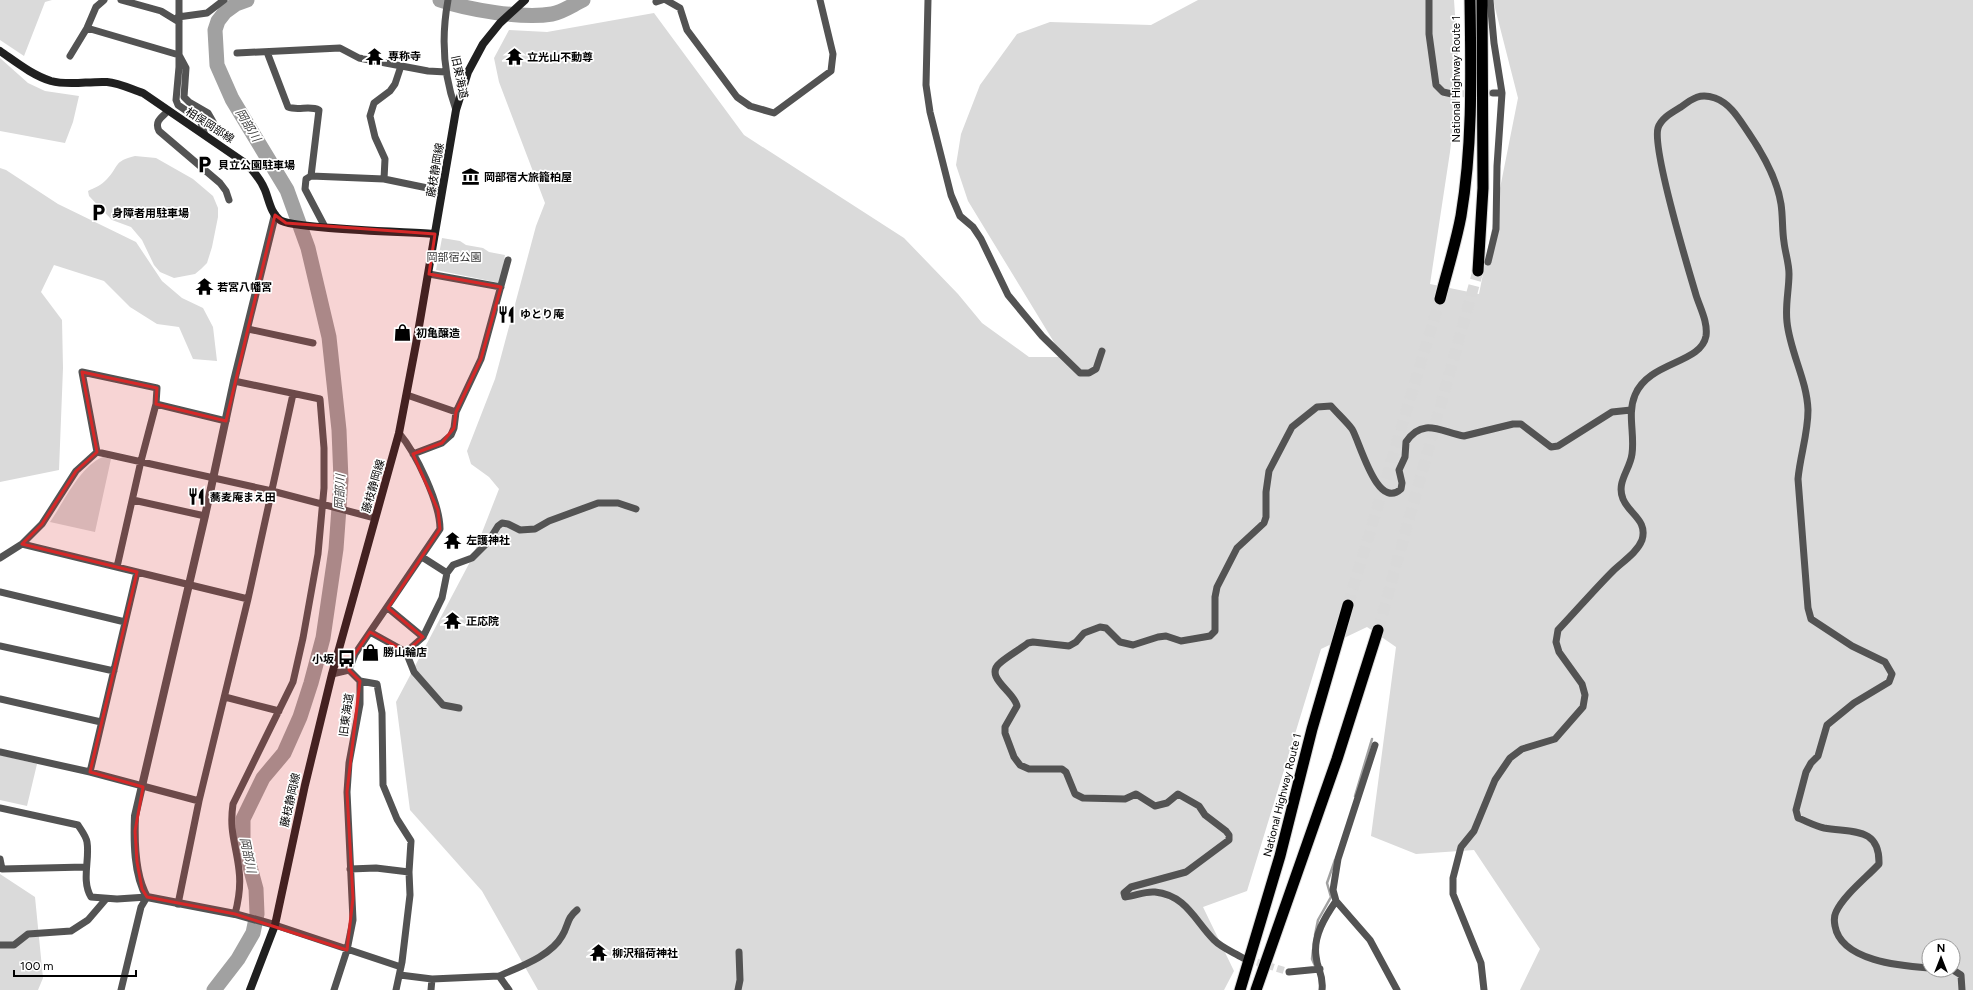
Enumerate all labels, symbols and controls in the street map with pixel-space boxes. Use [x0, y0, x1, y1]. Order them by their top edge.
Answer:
street label: National Highway Route 1 [1450, 16, 1463, 142]
temple icon: 専称寺 [365, 46, 385, 66]
temple icon: 立光山不動尊 [504, 47, 524, 67]
place label: 専称寺 [388, 50, 421, 63]
place label: 立光山不動尊 [527, 51, 593, 64]
street label: 旧東海道 [449, 54, 470, 100]
street label: 相俣岡部線 [183, 105, 236, 146]
water label: 岡部川 [233, 106, 264, 146]
street label: 藤枝静岡線 [424, 142, 447, 198]
parking icon: 貝立公園駐車場 [195, 155, 215, 175]
place label: 貝立公園駐車場 [218, 159, 295, 172]
museum icon: 岡部宿大旅籠柏屋 [461, 167, 481, 187]
place label: 岡部宿大旅籠柏屋 [484, 171, 572, 184]
parking icon: 身障者用駐車場 [89, 203, 109, 223]
place label: 身障者用駐車場 [112, 207, 189, 220]
park label: 岡部宿公園 [427, 251, 482, 264]
temple icon: 若宮八幡宮 [194, 277, 214, 297]
place label: 若宮八幡宮 [217, 281, 272, 294]
restaurant icon: ゆとり庵 [497, 304, 517, 324]
place label: ゆとり庵 [520, 308, 565, 321]
shop icon: 初亀醸造 [393, 323, 413, 343]
place label: 初亀醸造 [416, 327, 460, 340]
street label: 藤枝静岡線 [360, 458, 387, 514]
water label: 岡部川 [332, 472, 348, 510]
restaurant icon: 蕎麦庵まえ田 [187, 487, 207, 507]
place label: 蕎麦庵まえ田 [209, 491, 276, 504]
temple icon: 左護神社 [443, 530, 463, 550]
place label: 左護神社 [466, 534, 510, 547]
temple icon: 正応院 [443, 611, 463, 631]
place label: 正応院 [466, 615, 499, 628]
shop icon: 勝山輪店 [360, 642, 380, 662]
place label: 勝山輪店 [383, 646, 427, 659]
bus stop icon: 小坂 [337, 649, 357, 669]
place label: 小坂 [312, 653, 334, 666]
street label: 旧東海道 [337, 692, 356, 738]
street label: National Highway Route 1 [1261, 732, 1304, 858]
street label: 藤枝静岡線 [278, 772, 303, 828]
water label: 岡部川 [237, 836, 259, 876]
north arrow [1921, 938, 1961, 978]
text: N [1937, 942, 1945, 955]
temple icon: 柳沢稲荷神社 [589, 943, 609, 963]
place label: 柳沢稲荷神社 [612, 947, 678, 960]
scale bar [14, 952, 136, 978]
text: 100 m [20, 959, 54, 973]

